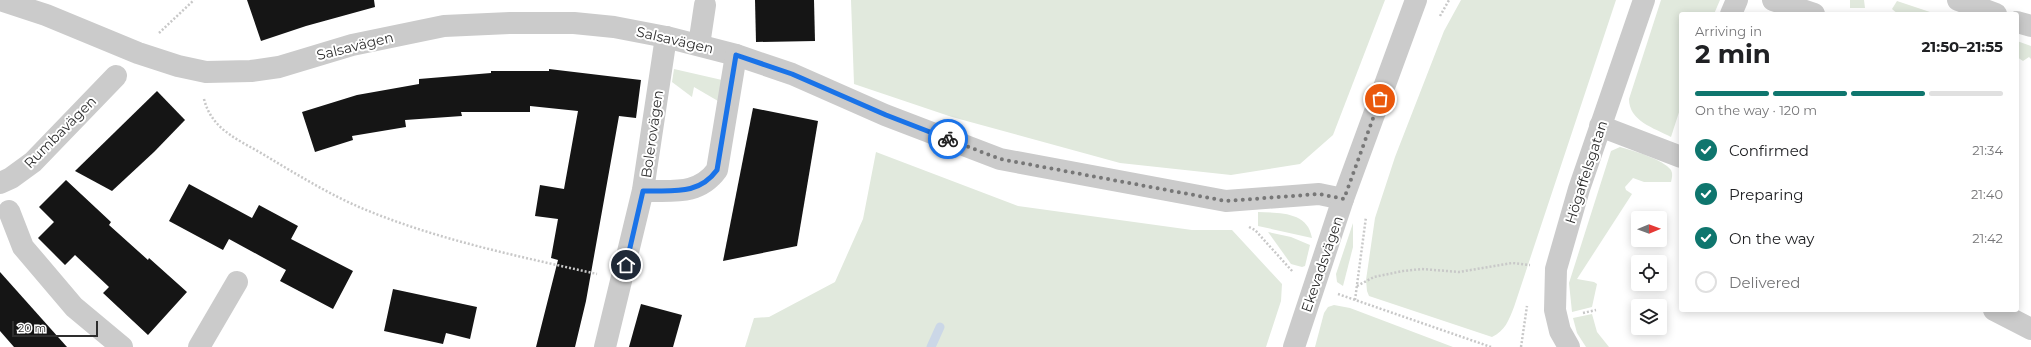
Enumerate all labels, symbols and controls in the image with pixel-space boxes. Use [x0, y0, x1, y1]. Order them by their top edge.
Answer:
street label: Salsavägen [635, 22, 715, 58]
text: Arriving in [1695, 23, 1762, 39]
street label: Salsavägen [315, 28, 395, 64]
text: 21:50–21:55 [1921, 37, 2003, 56]
text: 2 min [1695, 38, 1771, 70]
pin [1363, 82, 1397, 116]
icon: bag [1369, 88, 1391, 110]
street label: Bolerovägen [637, 89, 667, 179]
street label: Rumbavägen [20, 92, 100, 172]
text: On the way · 120 m [1695, 102, 1817, 118]
street label: Högaffelsgatan [1561, 118, 1611, 226]
courier [928, 119, 968, 159]
icon: bike [937, 128, 959, 150]
icon: check [1695, 139, 1717, 161]
text: Confirmed [1729, 141, 1809, 160]
text: 21:34 [1972, 142, 2003, 158]
icon: check [1695, 183, 1717, 205]
text: Preparing [1729, 185, 1804, 204]
text: 21:40 [1971, 186, 2003, 202]
north arrow [1631, 211, 1667, 247]
map controls [1631, 211, 1667, 335]
street label: Ekevadsvägen [1297, 214, 1347, 314]
icon: check [1695, 227, 1717, 249]
text: On the way [1729, 229, 1814, 248]
text: 21:42 [1972, 230, 2003, 246]
pin [609, 248, 643, 282]
icon: home [615, 254, 637, 276]
button: locate [1631, 255, 1667, 291]
text: Delivered [1729, 273, 1801, 292]
button: layers [1631, 299, 1667, 335]
scale bar [12, 319, 98, 338]
text: 20 m [18, 321, 46, 335]

